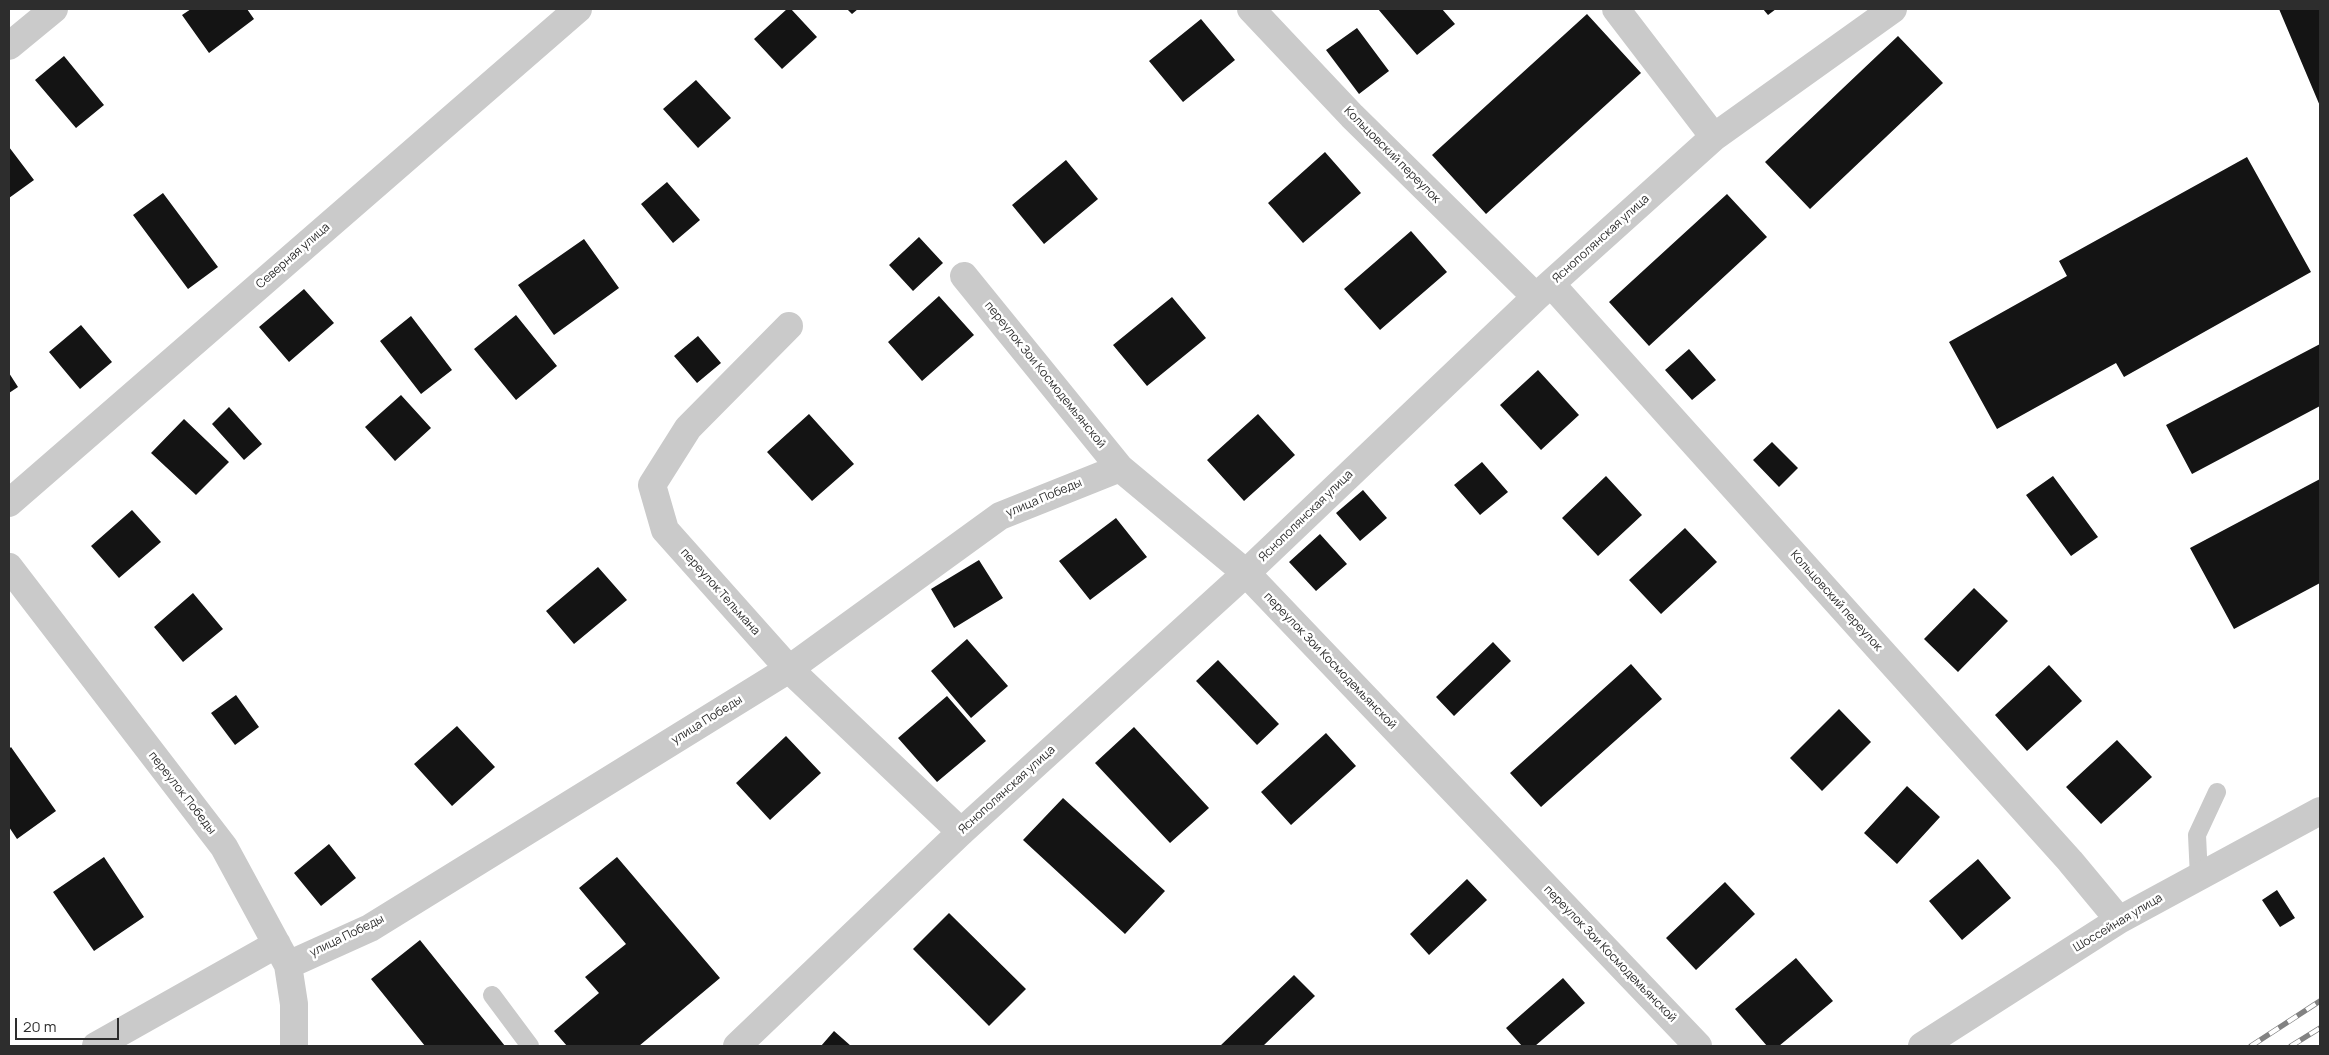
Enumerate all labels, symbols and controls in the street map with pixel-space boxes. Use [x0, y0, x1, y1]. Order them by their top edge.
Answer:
street label: Кольцовский переулок [1341, 104, 1443, 206]
street label: Яснополянская улица [1550, 192, 1652, 286]
street label: Северная улица [253, 220, 333, 292]
street label: переулок Зои Космодемьянской [981, 299, 1109, 451]
street label: Яснополянская улица [1256, 467, 1356, 565]
street label: улица Победы [1004, 476, 1084, 520]
street label: переулок Тельмана [677, 546, 763, 638]
street label: Кольцовский переулок [1787, 548, 1885, 654]
street label: переулок Зои Космодемьянской [1261, 590, 1399, 732]
street label: улица Победы [669, 692, 745, 748]
street label: Яснополянская улица [956, 743, 1058, 837]
street label: переулок Победы [145, 749, 219, 837]
street label: переулок Зои Космодемьянской [1541, 883, 1679, 1025]
street label: Шоссейная улица [2071, 891, 2165, 955]
street label: улица Победы [307, 912, 387, 960]
scale bar [18, 1008, 121, 1040]
text: 20 m [23, 1016, 56, 1037]

